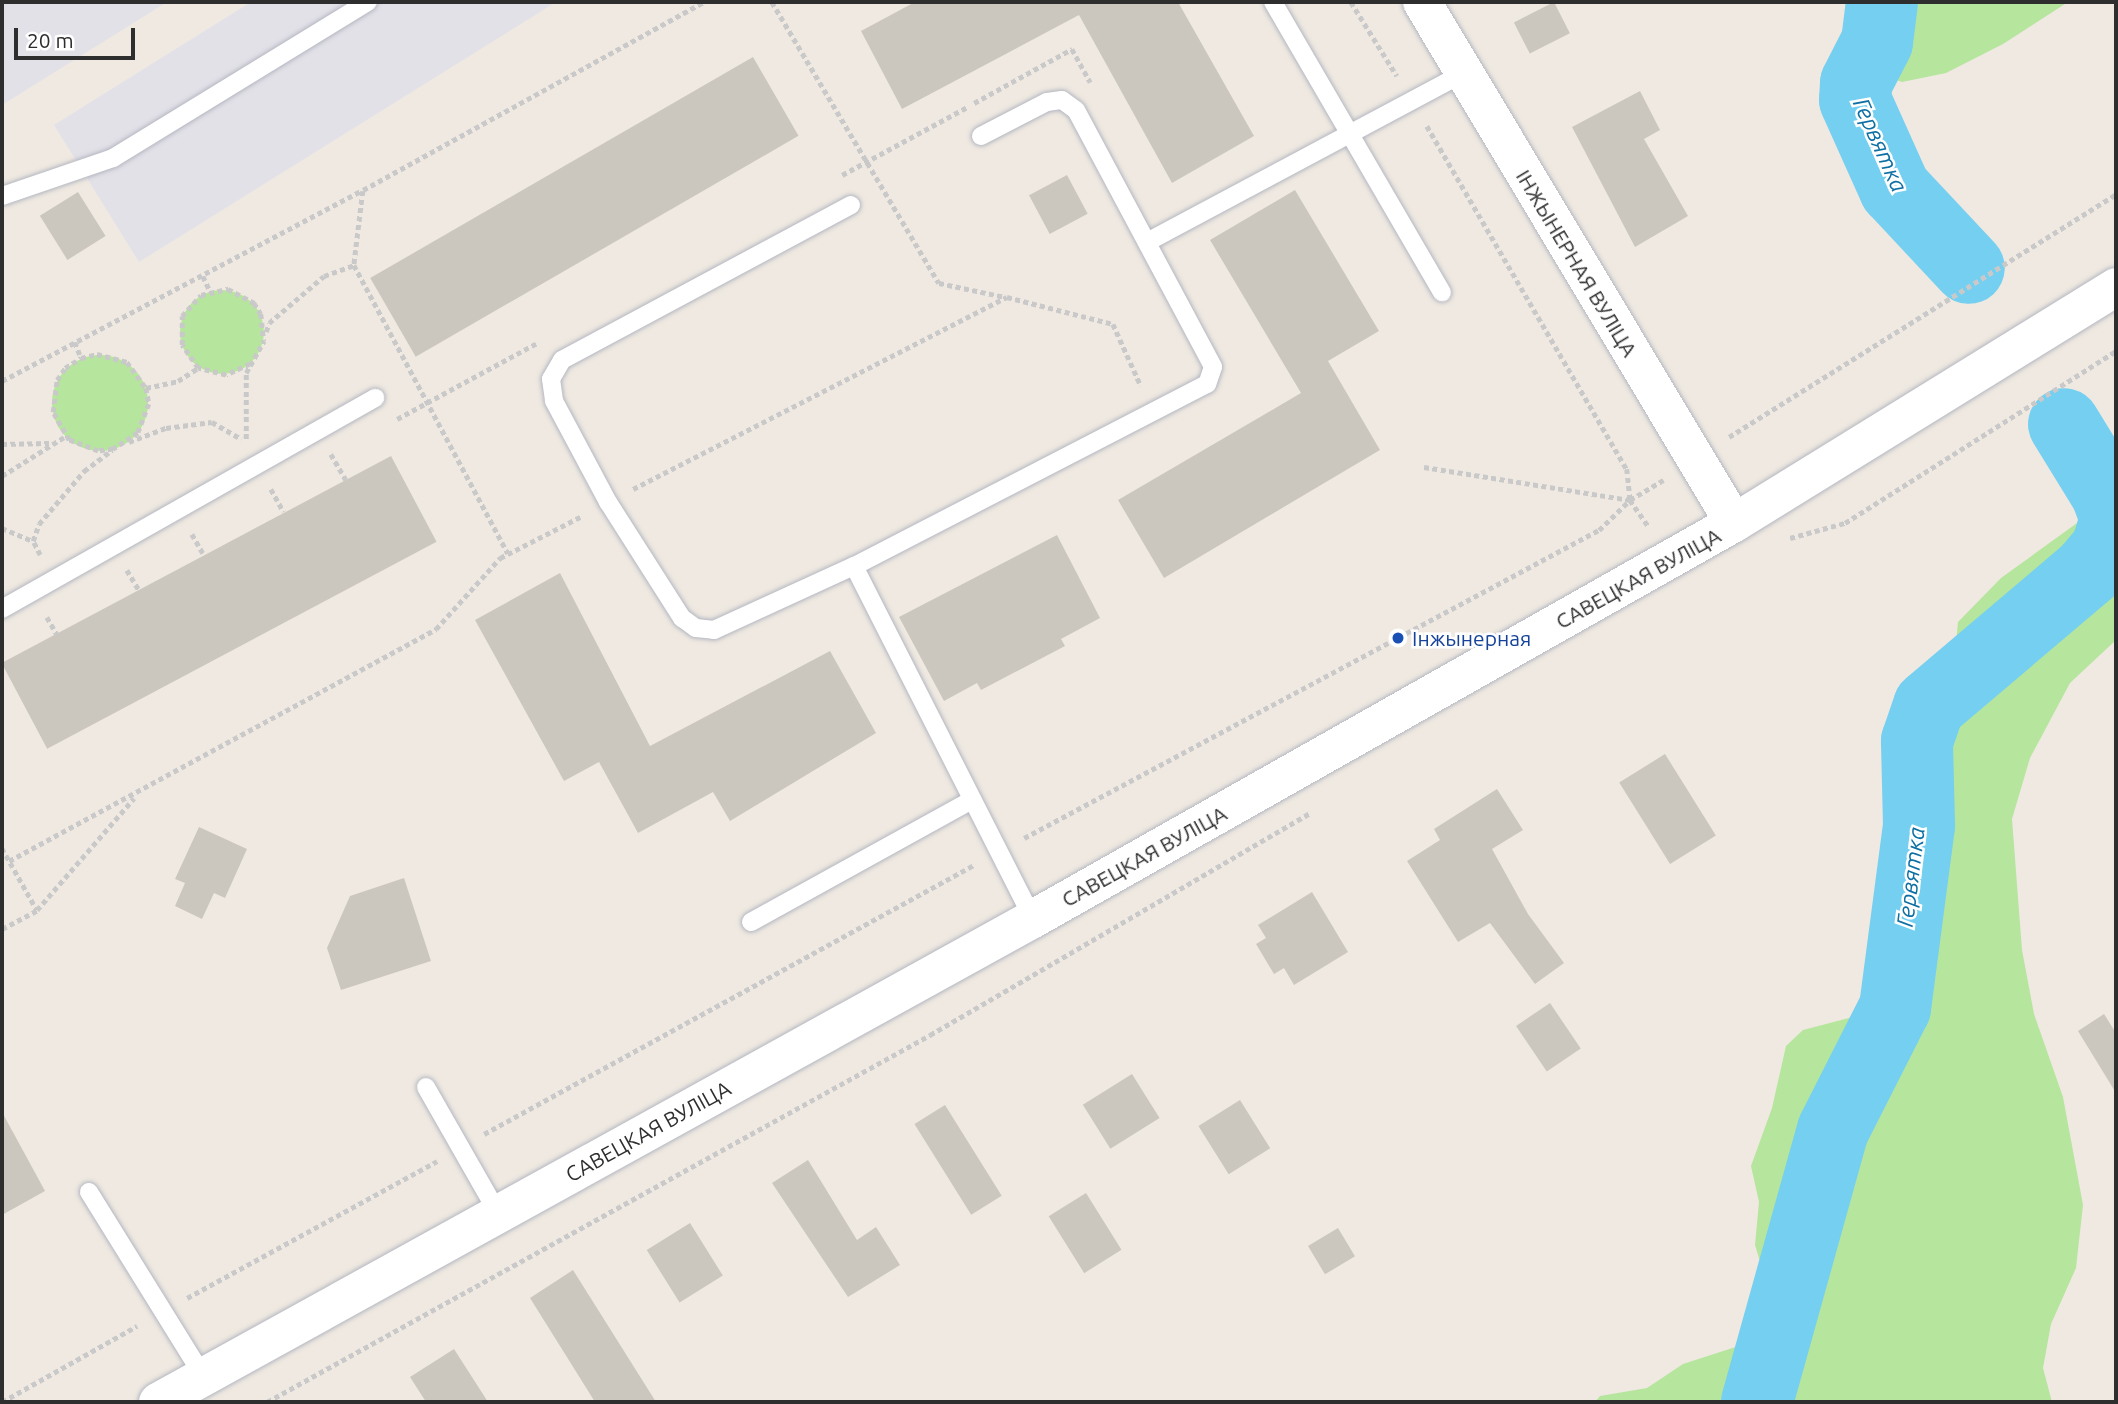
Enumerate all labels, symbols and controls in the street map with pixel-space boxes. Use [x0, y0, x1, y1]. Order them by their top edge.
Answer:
scale bar [18, 14, 138, 58]
text: 20 m [27, 28, 74, 52]
water label: Гервятка [1847, 94, 1913, 196]
street label: ІНЖЫНЕРНАЯ ВУЛІЦА [1511, 165, 1643, 361]
street label: САВЕЦКАЯ ВУЛІЦА [1551, 522, 1725, 634]
place label: Інжынерная [1412, 625, 1531, 651]
marker: Інжынерная [1390, 630, 1406, 646]
street label: САВЕЦКАЯ ВУЛІЦА [1057, 800, 1231, 912]
water label: Гервятка [1891, 826, 1931, 928]
street label: САВЕЦКАЯ ВУЛІЦА [561, 1075, 735, 1187]

